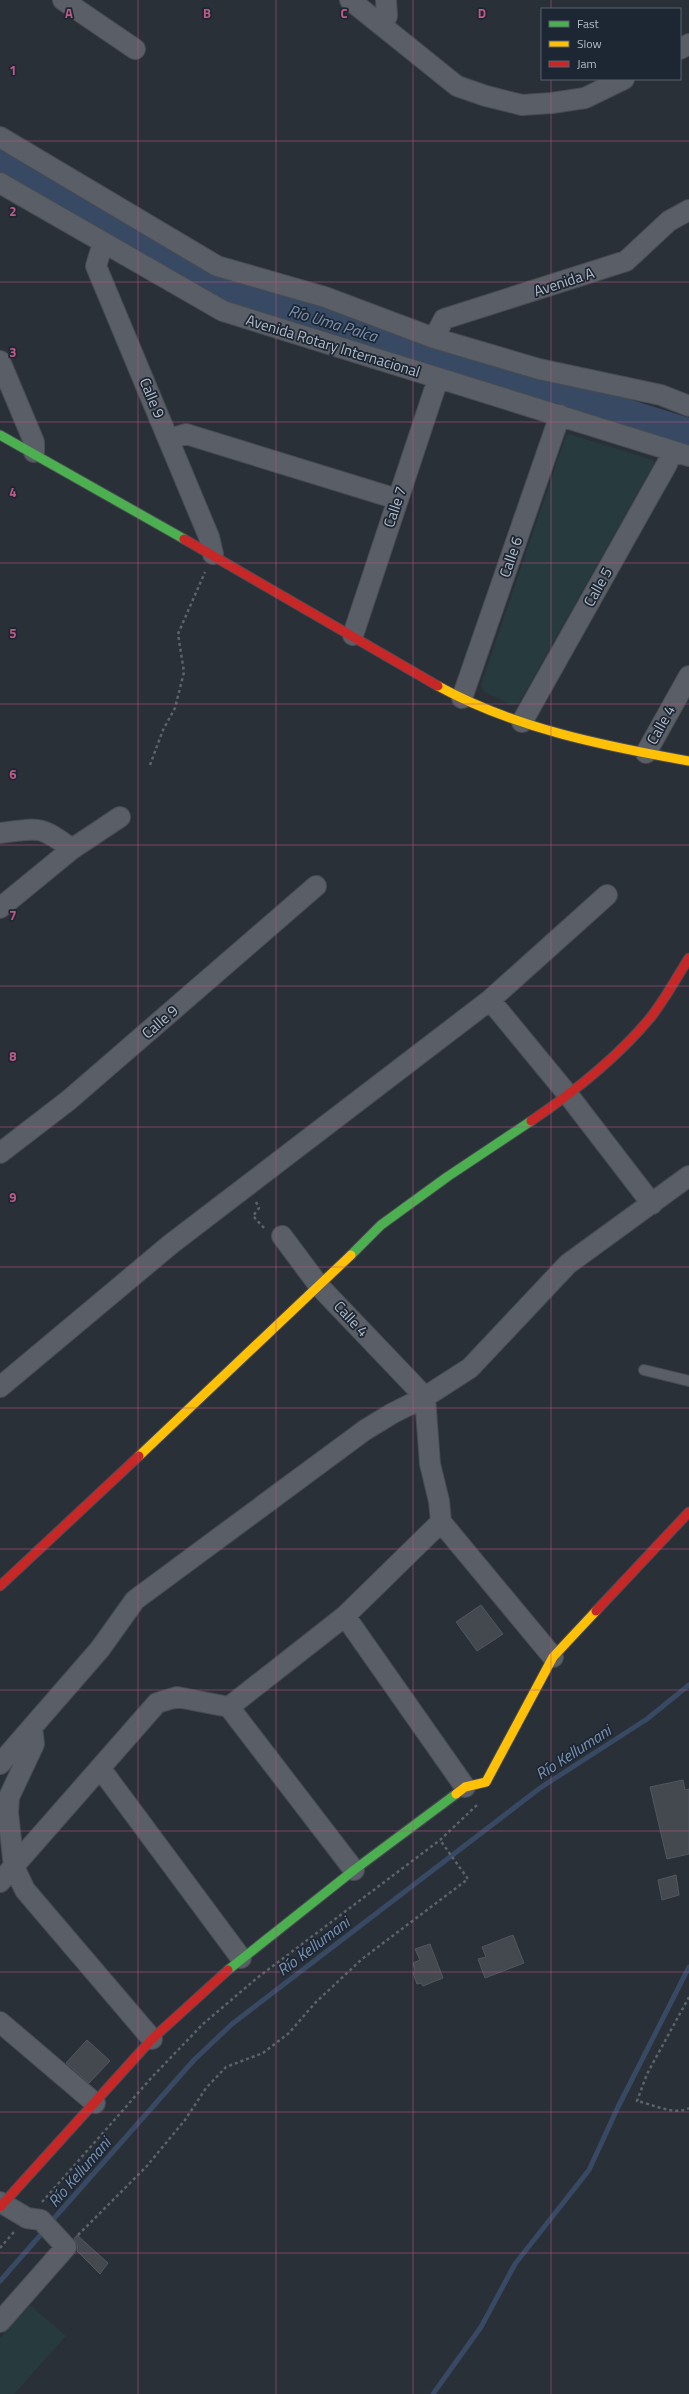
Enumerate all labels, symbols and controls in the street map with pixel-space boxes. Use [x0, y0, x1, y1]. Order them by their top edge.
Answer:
text: A [65, 3, 73, 23]
text: B [203, 3, 211, 23]
text: C [340, 3, 348, 23]
text: D [478, 3, 486, 23]
legend [541, 8, 681, 80]
text: Fast [577, 14, 600, 33]
text: Slow [577, 34, 602, 53]
text: Jam [577, 54, 597, 73]
text: 1 [9, 60, 17, 80]
text: 2 [9, 201, 17, 221]
street label: Avenida A [531, 261, 597, 302]
water label: Río Uma Palca [286, 298, 381, 348]
street label: Avenida Rotary Internacional [243, 308, 423, 383]
text: 3 [9, 342, 17, 362]
street label: Calle 9 [134, 374, 171, 422]
text: 4 [9, 482, 17, 502]
street label: Calle 7 [377, 483, 412, 530]
street label: Calle 6 [493, 533, 528, 580]
street label: Calle 5 [577, 563, 618, 611]
text: 5 [9, 623, 17, 643]
street label: Calle 4 [640, 701, 681, 749]
text: 6 [9, 764, 17, 784]
text: 7 [9, 905, 17, 925]
street label: Calle 9 [136, 999, 183, 1044]
text: 8 [9, 1046, 17, 1066]
text: 9 [9, 1187, 17, 1207]
street label: Calle 4 [329, 1295, 374, 1342]
water label: Río Kellumani [531, 1718, 617, 1785]
water label: Río Kellumani [272, 1910, 356, 1981]
water label: Río Kellumani [42, 2131, 117, 2212]

